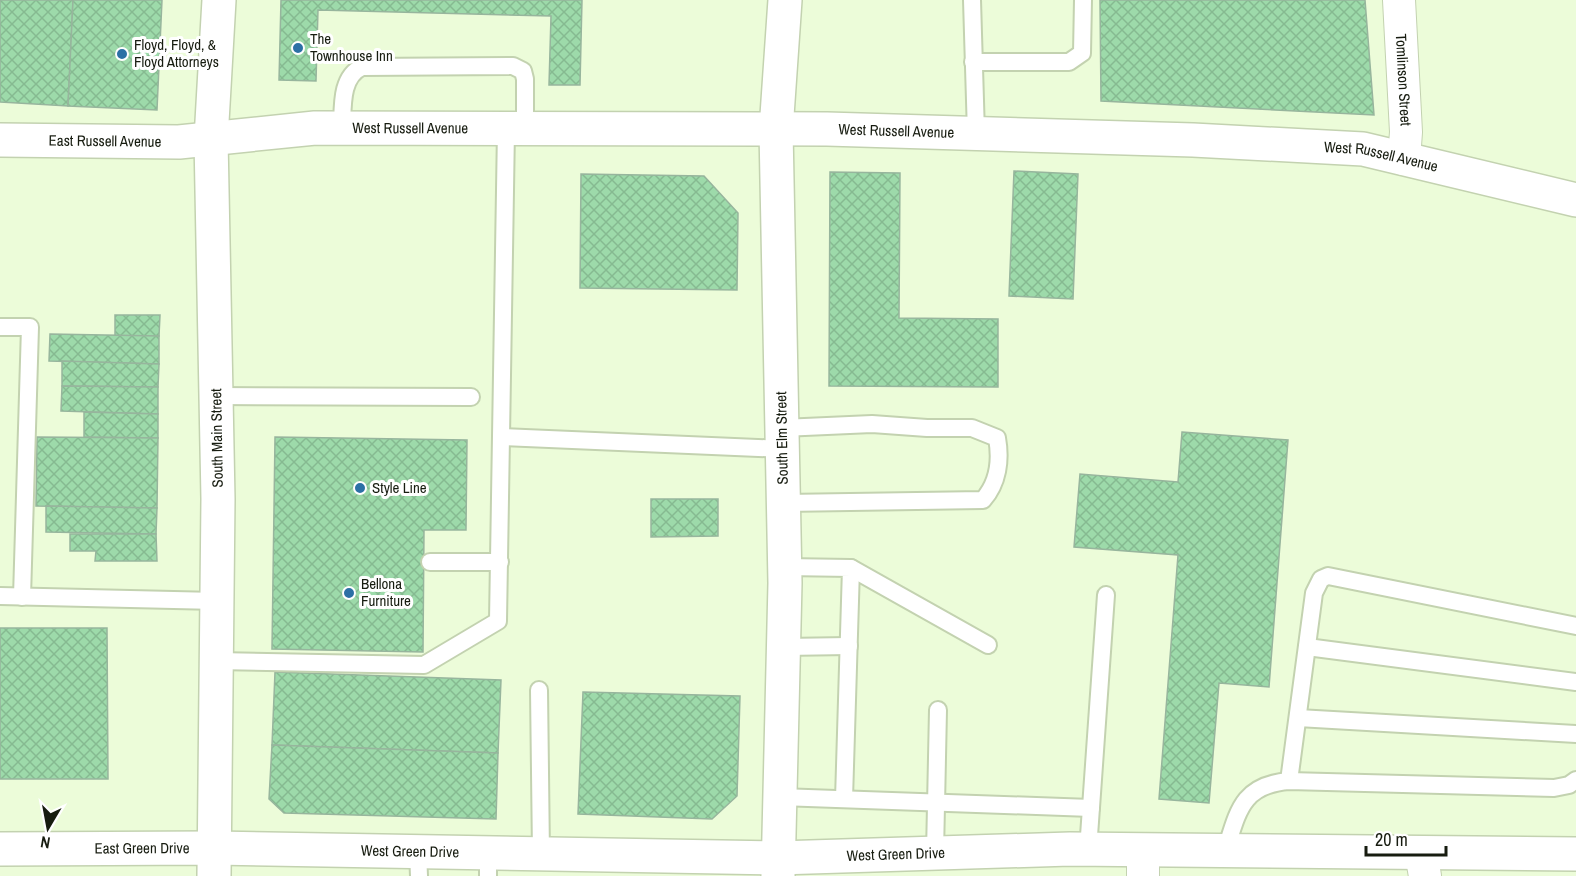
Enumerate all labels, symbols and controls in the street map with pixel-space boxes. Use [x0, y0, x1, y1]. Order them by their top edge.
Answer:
place label: The Townhouse Inn [310, 28, 393, 66]
street label: Tomlinson Street [1391, 33, 1417, 127]
place label: Floyd, Floyd, & Floyd Attorneys [134, 34, 219, 72]
marker: The Townhouse Inn [291, 41, 305, 55]
marker: Floyd, Floyd, & Floyd Attorneys [115, 47, 129, 61]
street label: West Russell Avenue [352, 117, 468, 138]
street label: West Russell Avenue [838, 118, 955, 143]
street label: East Russell Avenue [49, 130, 162, 152]
street label: West Russell Avenue [1323, 136, 1440, 177]
street label: South Main Street [205, 388, 228, 488]
street label: South Elm Street [770, 391, 793, 485]
place label: Style Line [372, 477, 427, 498]
marker: Style Line [353, 481, 367, 495]
place label: Bellona Furniture [361, 573, 411, 611]
marker: Bellona Furniture [342, 586, 356, 600]
north arrow [18, 798, 78, 858]
scale bar [1366, 819, 1446, 857]
text: 20 m [1375, 827, 1408, 852]
text: N [39, 831, 52, 854]
street label: East Green Drive [94, 837, 190, 859]
street label: West Green Drive [361, 840, 459, 862]
street label: West Green Drive [846, 842, 945, 866]

